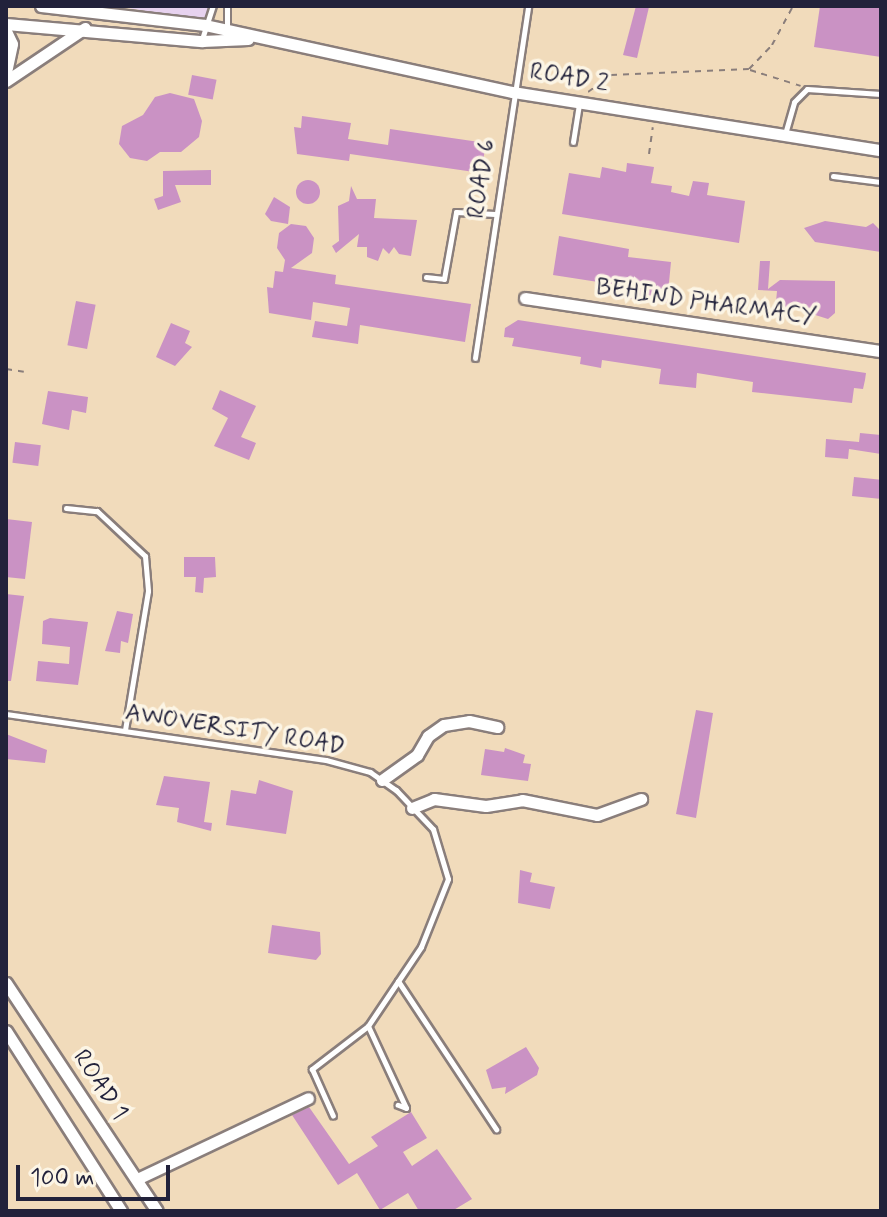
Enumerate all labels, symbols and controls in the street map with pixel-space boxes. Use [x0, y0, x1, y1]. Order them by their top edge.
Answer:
street label: ROAD 2 [528, 58, 610, 98]
street label: ROAD 6 [462, 138, 502, 220]
street label: BEHIND PHARMACY [596, 274, 816, 332]
street label: AWOVERSITY ROAD [123, 698, 347, 762]
street label: ROAD 1 [66, 1045, 134, 1125]
scale bar [20, 1149, 174, 1199]
text: 100 m [30, 1163, 94, 1194]

